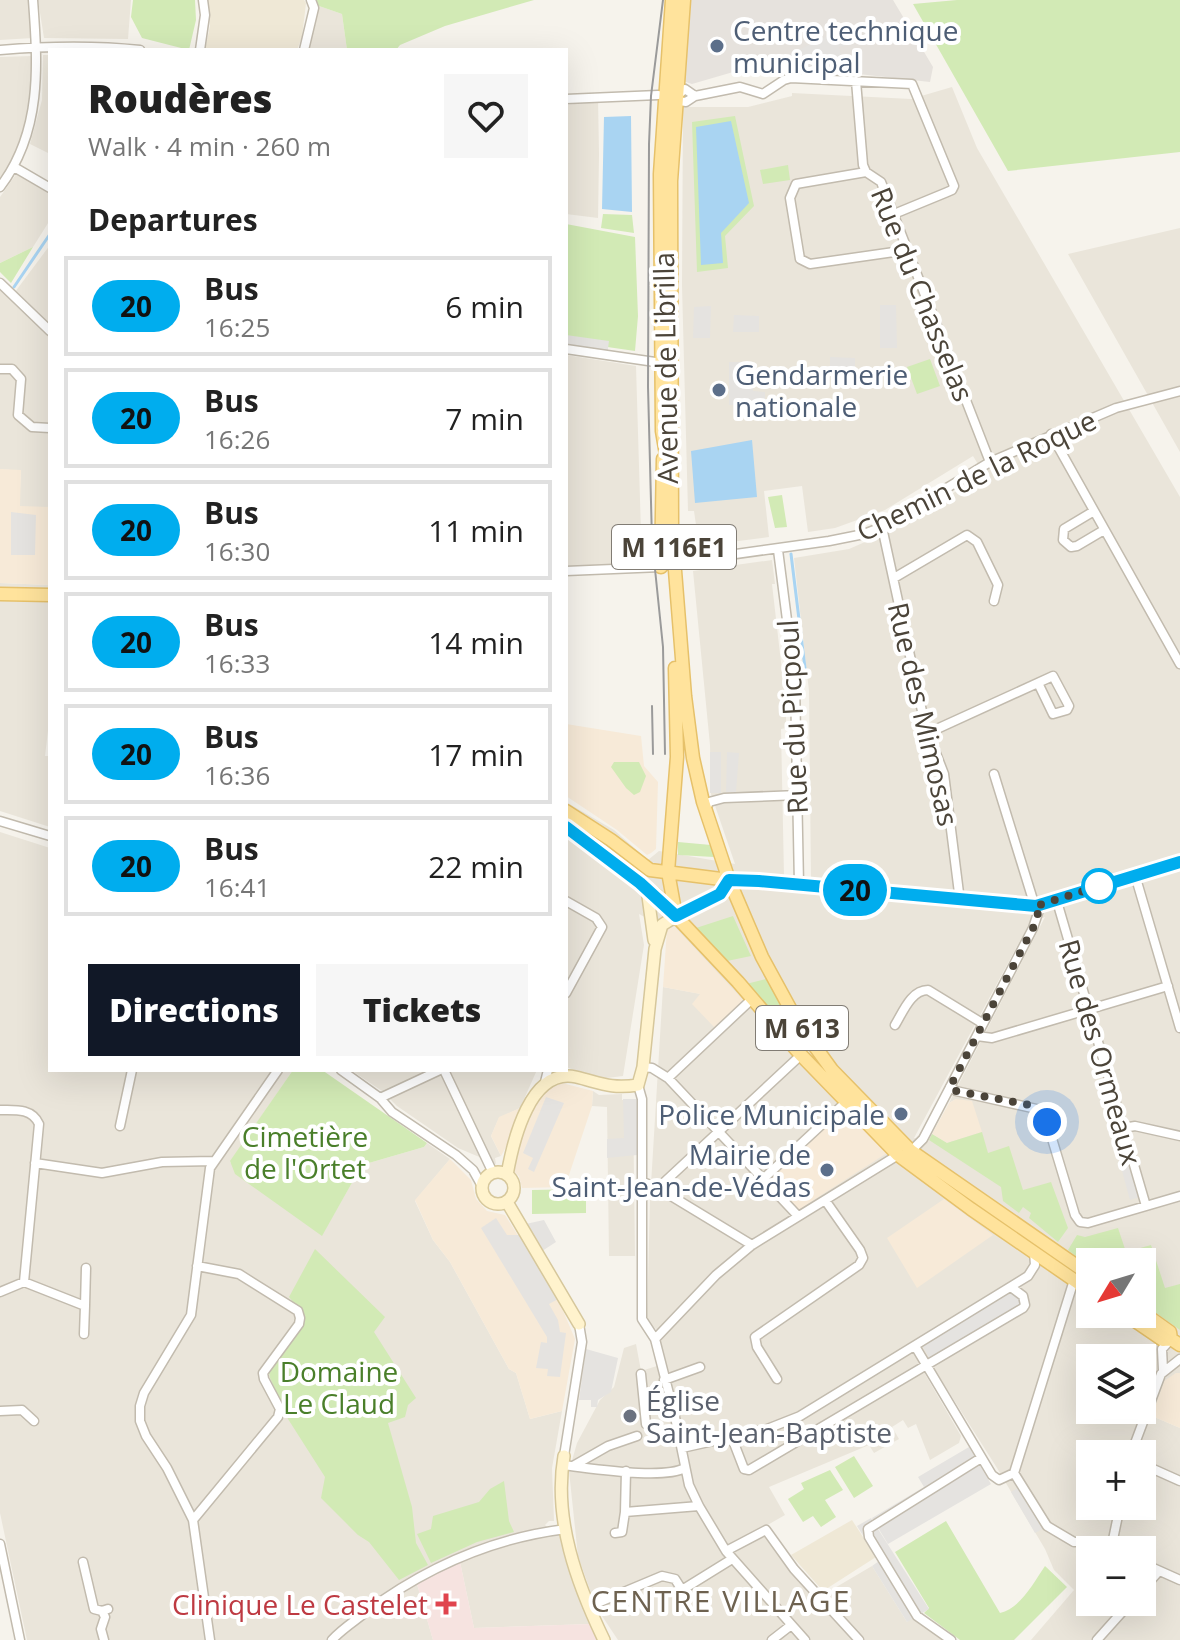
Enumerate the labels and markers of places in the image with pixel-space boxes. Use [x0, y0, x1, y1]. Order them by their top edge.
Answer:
place label: Centre technique municipal [733, 11, 959, 81]
marker: Centre technique municipal [708, 37, 726, 55]
place label: Gendarmerie nationale [735, 355, 908, 425]
marker: Gendarmerie nationale [710, 381, 728, 399]
unlabelled marker [1082, 869, 1116, 903]
place label: Police Municipale [658, 1095, 885, 1133]
marker: Police Municipale [892, 1105, 910, 1123]
place label: Mairie de Saint-Jean-de-Védas [552, 1135, 811, 1205]
marker: Mairie de Saint-Jean-de-Védas [818, 1161, 836, 1179]
place label: Église Saint-Jean-Baptiste [646, 1381, 892, 1451]
marker: Église Saint-Jean-Baptiste [621, 1407, 639, 1425]
place label: Clinique Le Castelet [172, 1585, 428, 1623]
marker: Clinique Le Castelet [435, 1593, 457, 1615]

